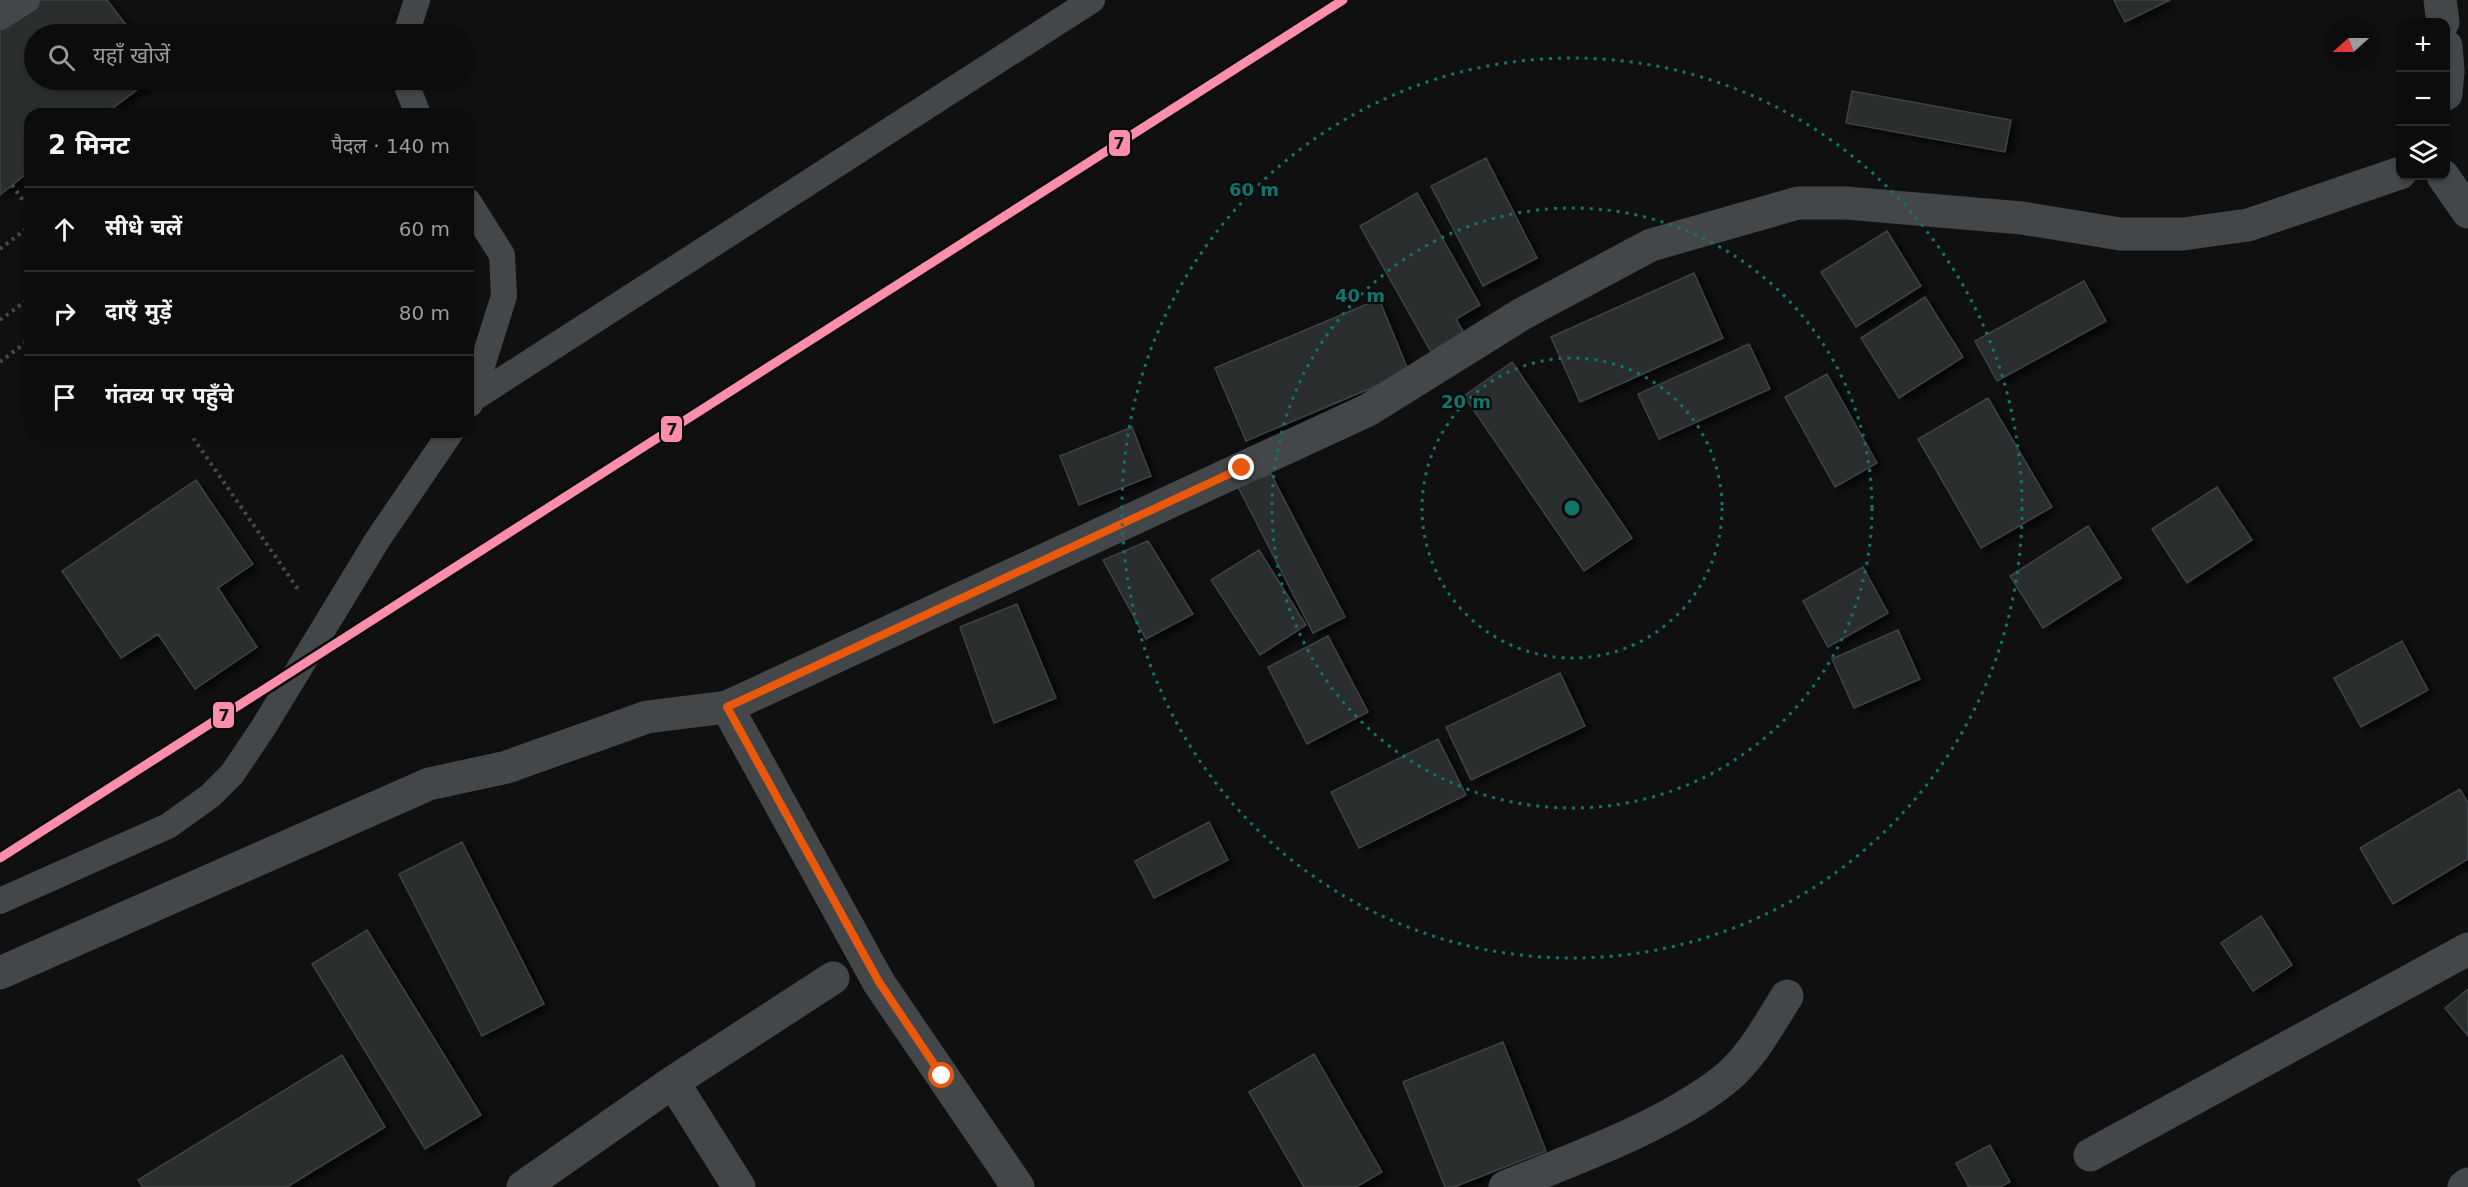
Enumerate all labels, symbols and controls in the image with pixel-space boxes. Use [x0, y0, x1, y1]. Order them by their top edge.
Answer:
north arrow [2324, 18, 2378, 72]
map controls [2396, 18, 2450, 180]
button: + [2396, 18, 2450, 72]
search box [24, 24, 474, 90]
icon: search [45, 41, 78, 74]
text: यहाँ खोजें [93, 43, 170, 68]
button: − [2396, 72, 2450, 126]
button: layers [2396, 126, 2450, 180]
line badge: 7 [1108, 129, 1131, 157]
text: 2 मिनट [48, 130, 130, 160]
text: पैदल · 140 m [331, 134, 450, 158]
text: 7 [1113, 134, 1125, 153]
text: 60 m [1229, 179, 1279, 200]
icon: ahead [48, 213, 81, 246]
text: सीधे चलें [105, 215, 182, 240]
text: 60 m [399, 217, 450, 241]
text: 40 m [1335, 285, 1385, 306]
icon: right [48, 297, 81, 330]
text: दाएँ मुड़ें [105, 299, 172, 324]
text: 80 m [399, 301, 450, 325]
icon: arrive [48, 381, 81, 414]
text: गंतव्य पर पहुँचे [105, 383, 233, 408]
text: 20 m [1441, 391, 1491, 412]
line badge: 7 [660, 415, 683, 443]
text: 7 [666, 420, 678, 439]
route end [1228, 454, 1254, 480]
centre of rings [1562, 498, 1582, 518]
line badge: 7 [212, 701, 235, 729]
text: 7 [218, 706, 230, 725]
route start [928, 1062, 954, 1088]

